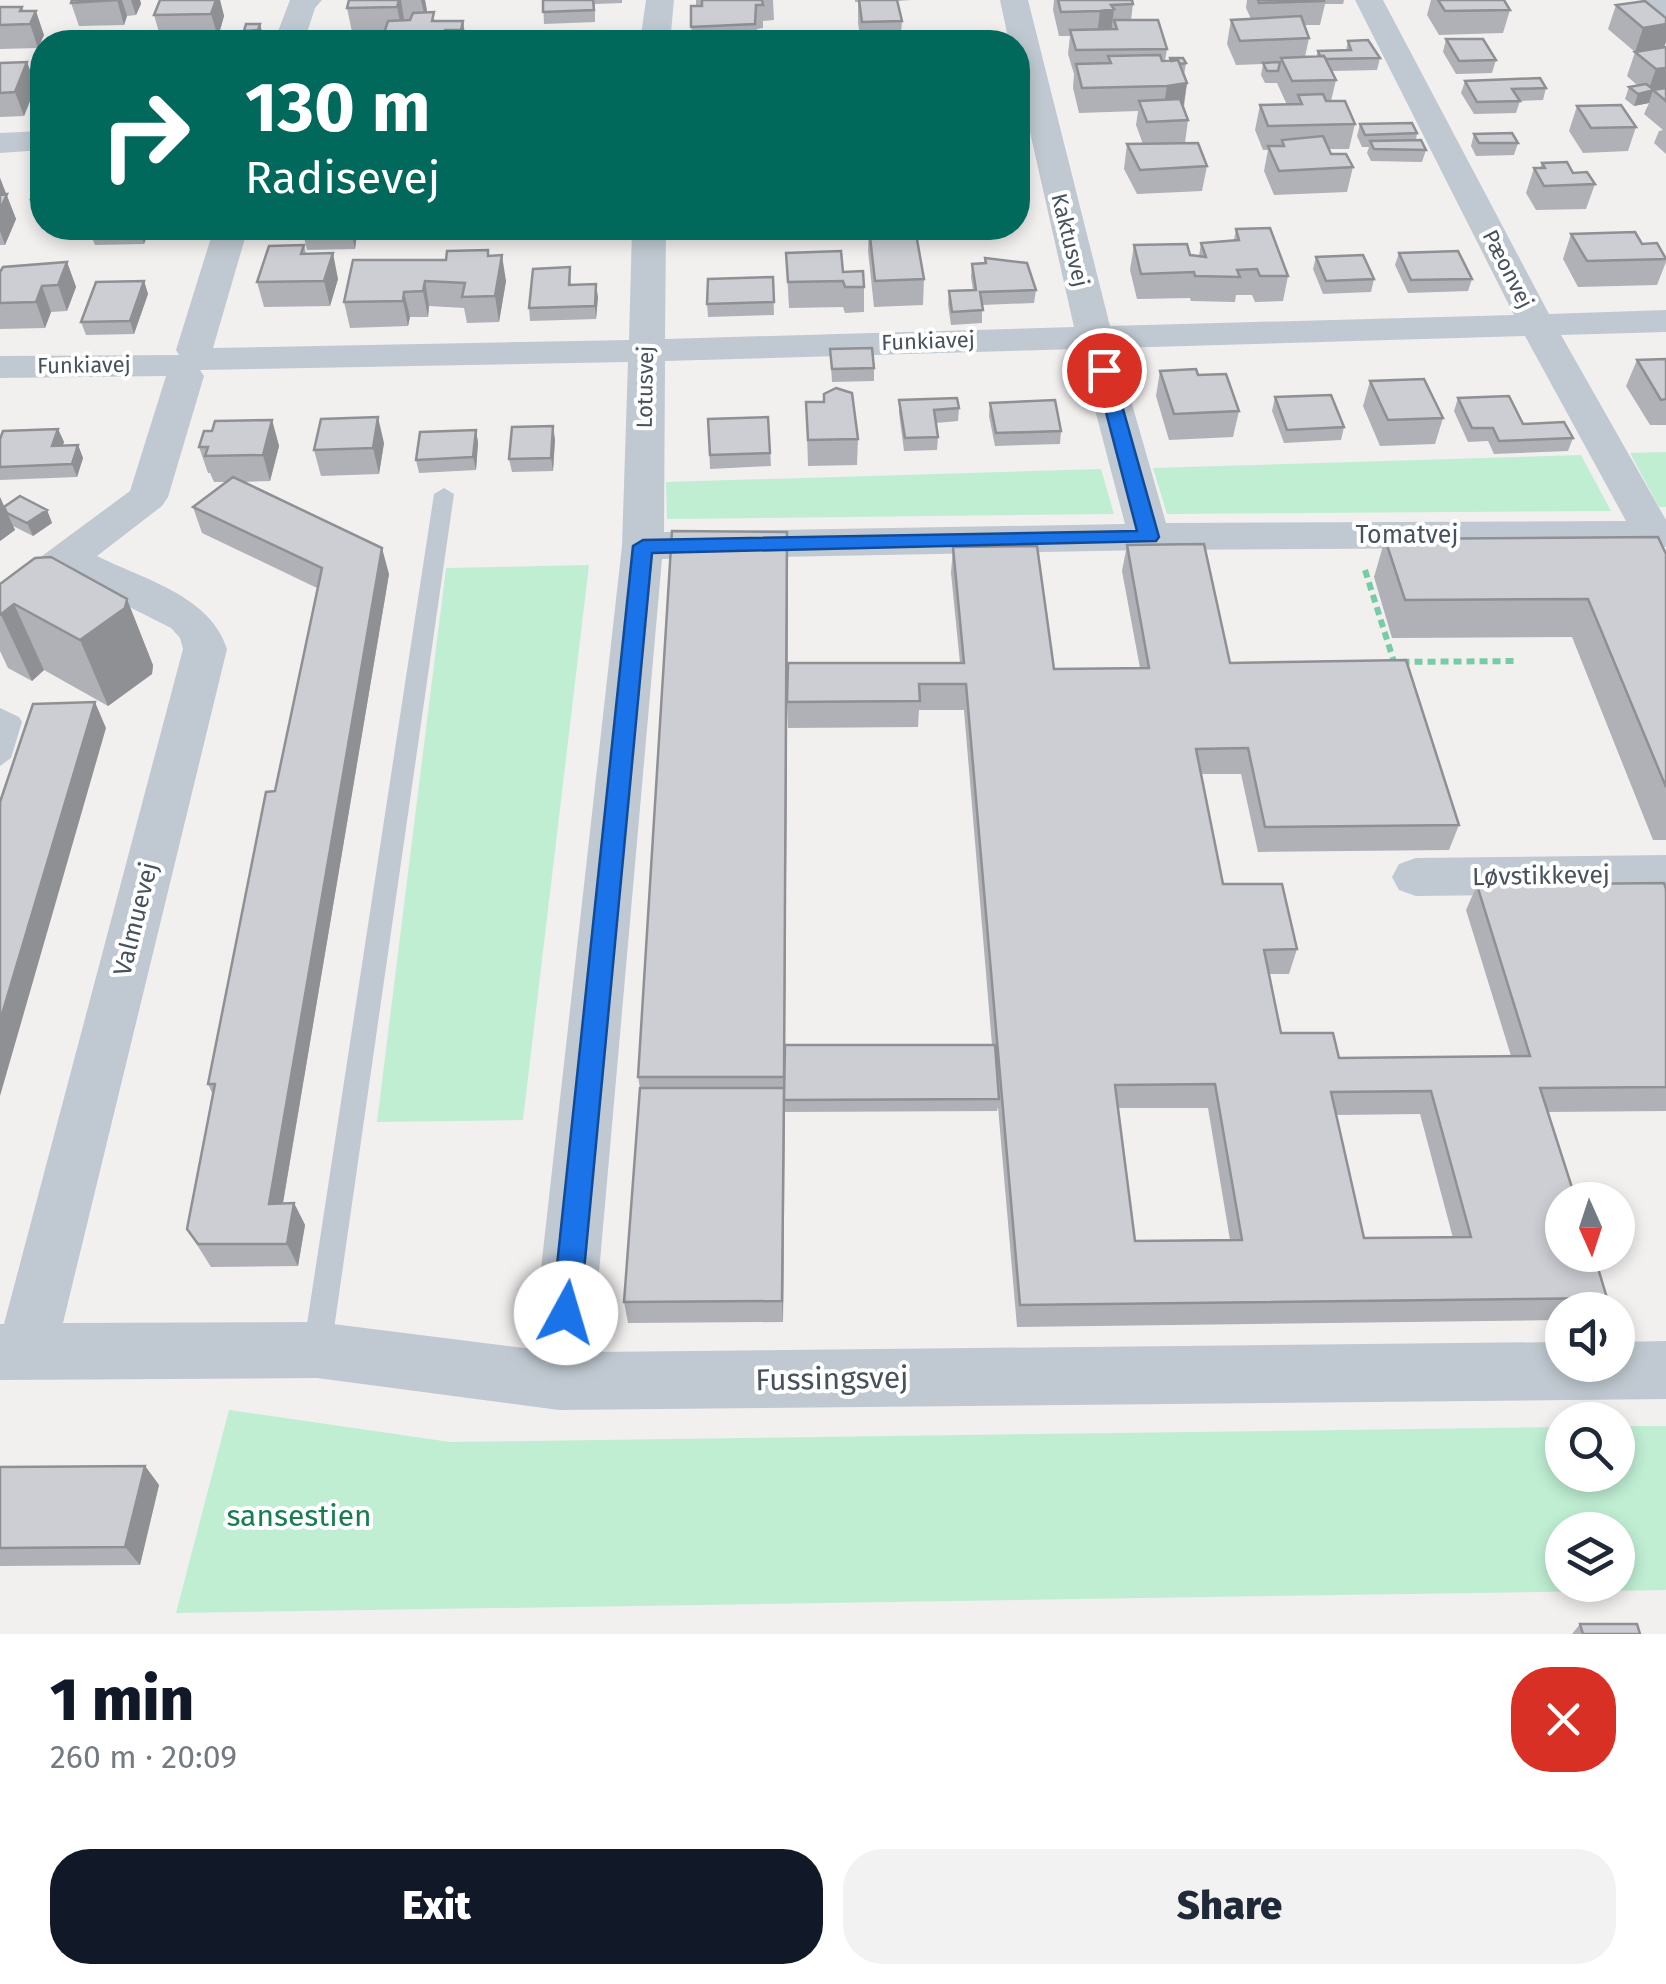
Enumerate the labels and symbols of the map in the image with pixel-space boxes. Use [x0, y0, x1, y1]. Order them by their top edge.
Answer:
street label: Kaktusvej [1045, 190, 1095, 290]
street label: Pæonvej [1477, 225, 1539, 313]
street label: Funkiavej [881, 326, 975, 356]
pin [1062, 328, 1147, 413]
street label: Lotusvej [631, 345, 659, 429]
street label: Funkiavej [37, 351, 131, 379]
street label: Tomatvej [1356, 520, 1458, 550]
street label: Valmuevej [107, 859, 165, 979]
street label: Løvstikkevej [1472, 860, 1610, 892]
north arrow [1545, 1182, 1635, 1272]
position arrow [514, 1261, 618, 1365]
street label: Fussingsvej [755, 1360, 909, 1398]
park label: sansestien [226, 1498, 372, 1534]

